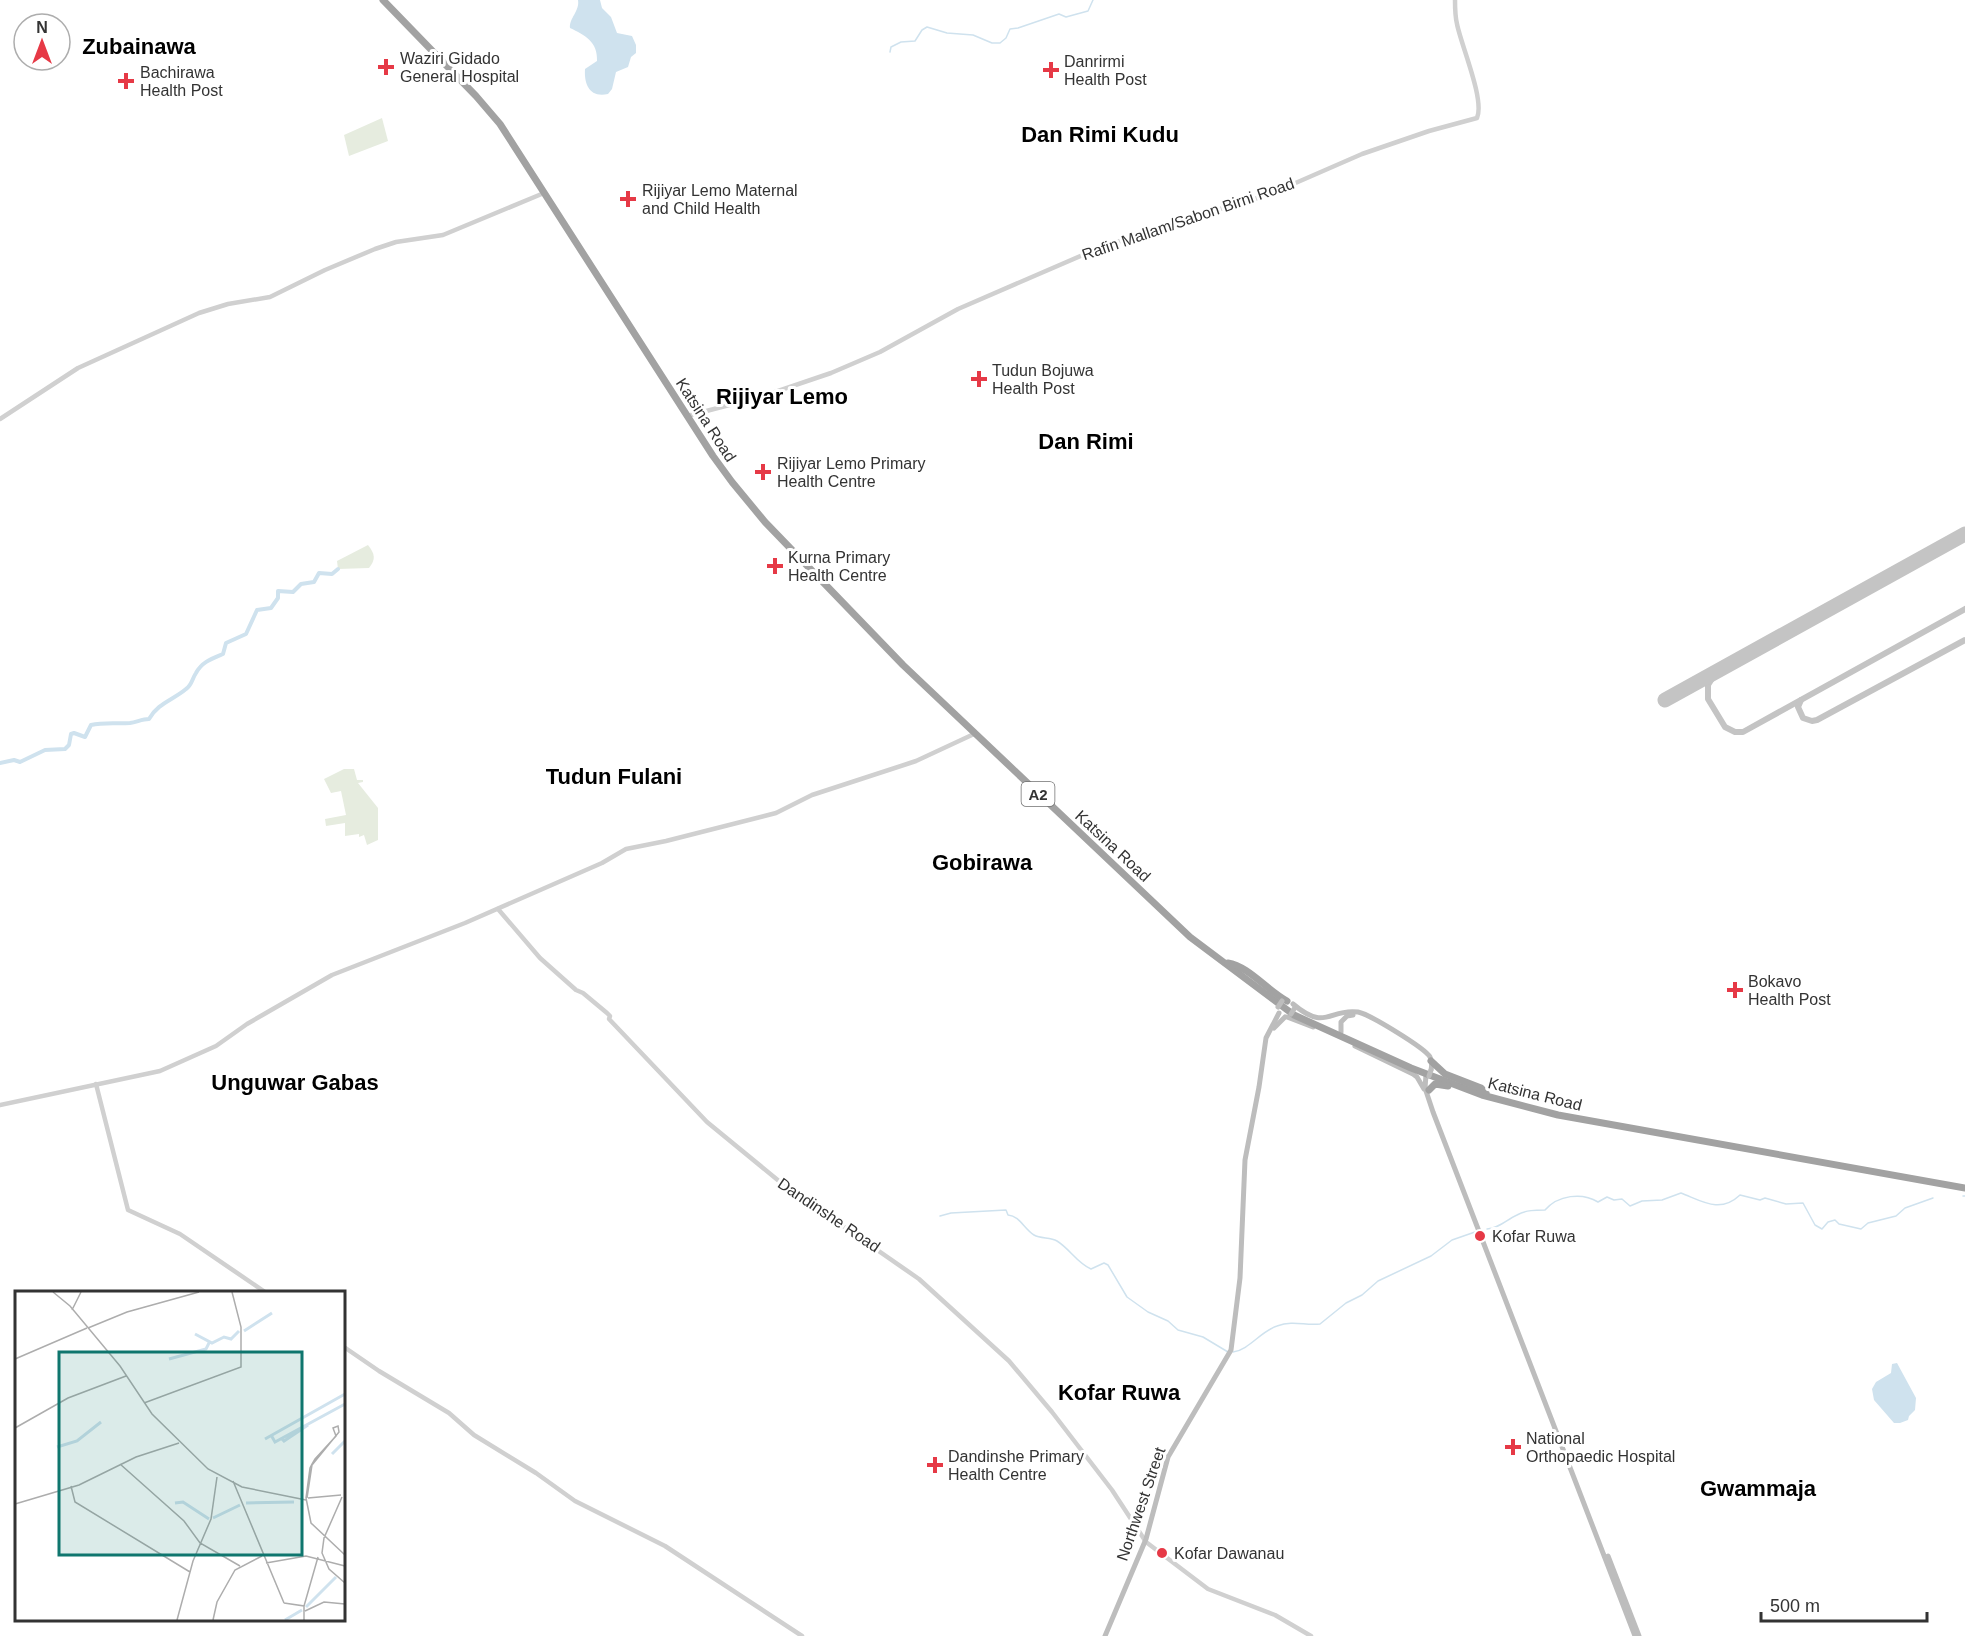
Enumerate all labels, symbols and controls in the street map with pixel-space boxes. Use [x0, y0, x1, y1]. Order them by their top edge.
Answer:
north arrow [12, 12, 72, 72]
text: N [36, 19, 48, 36]
district label: Zubainawa [82, 34, 197, 59]
place label: Waziri Gidado General Hospital [400, 50, 519, 85]
place label: Danrirmi Health Post [1064, 53, 1147, 88]
marker: Waziri Gidado General Hospital [377, 58, 395, 76]
marker: Danrirmi Health Post [1042, 61, 1060, 79]
place label: Bachirawa Health Post [140, 64, 223, 99]
marker: Bachirawa Health Post [117, 72, 135, 90]
district label: Dan Rimi Kudu [1021, 122, 1179, 147]
street label: Rafin Mallam/Sabon Birni Road [1080, 175, 1296, 263]
place label: Rijiyar Lemo Maternal and Child Health [642, 182, 798, 217]
marker: Rijiyar Lemo Maternal and Child Health [619, 190, 637, 208]
place label: Tudun Bojuwa Health Post [992, 362, 1094, 397]
marker: Tudun Bojuwa Health Post [970, 370, 988, 388]
street label: Katsina Road [673, 375, 739, 465]
district label: Rijiyar Lemo [716, 384, 848, 409]
district label: Dan Rimi [1038, 429, 1134, 454]
place label: Rijiyar Lemo Primary Health Centre [777, 455, 925, 490]
marker: Rijiyar Lemo Primary Health Centre [754, 463, 772, 481]
place label: Kurna Primary Health Centre [788, 549, 890, 584]
marker: Kurna Primary Health Centre [766, 557, 784, 575]
district label: Tudun Fulani [546, 764, 682, 789]
road number: A2 [1022, 782, 1054, 806]
street label: Katsina Road [1072, 807, 1154, 885]
district label: Gobirawa [932, 850, 1033, 875]
place label: Bokavo Health Post [1748, 973, 1831, 1008]
marker: Bokavo Health Post [1726, 981, 1744, 999]
district label: Unguwar Gabas [211, 1070, 379, 1095]
street label: Katsina Road [1486, 1074, 1584, 1114]
street label: Dandinshe Road [775, 1175, 883, 1255]
place label: Kofar Ruwa [1492, 1228, 1576, 1245]
marker: Kofar Ruwa [1473, 1229, 1487, 1243]
inset map [15, 1291, 345, 1621]
district label: Kofar Ruwa [1058, 1380, 1181, 1405]
place label: National Orthopaedic Hospital [1526, 1430, 1675, 1465]
marker: National Orthopaedic Hospital [1504, 1438, 1522, 1456]
street label: Northwest Street [1114, 1444, 1169, 1563]
place label: Dandinshe Primary Health Centre [948, 1448, 1084, 1483]
marker: Dandinshe Primary Health Centre [926, 1456, 944, 1474]
district label: Gwammaja [1700, 1476, 1817, 1501]
place label: Kofar Dawanau [1174, 1545, 1284, 1562]
marker: Kofar Dawanau [1155, 1546, 1169, 1560]
scale bar [1761, 1585, 1928, 1623]
text: 500 m [1770, 1596, 1820, 1616]

